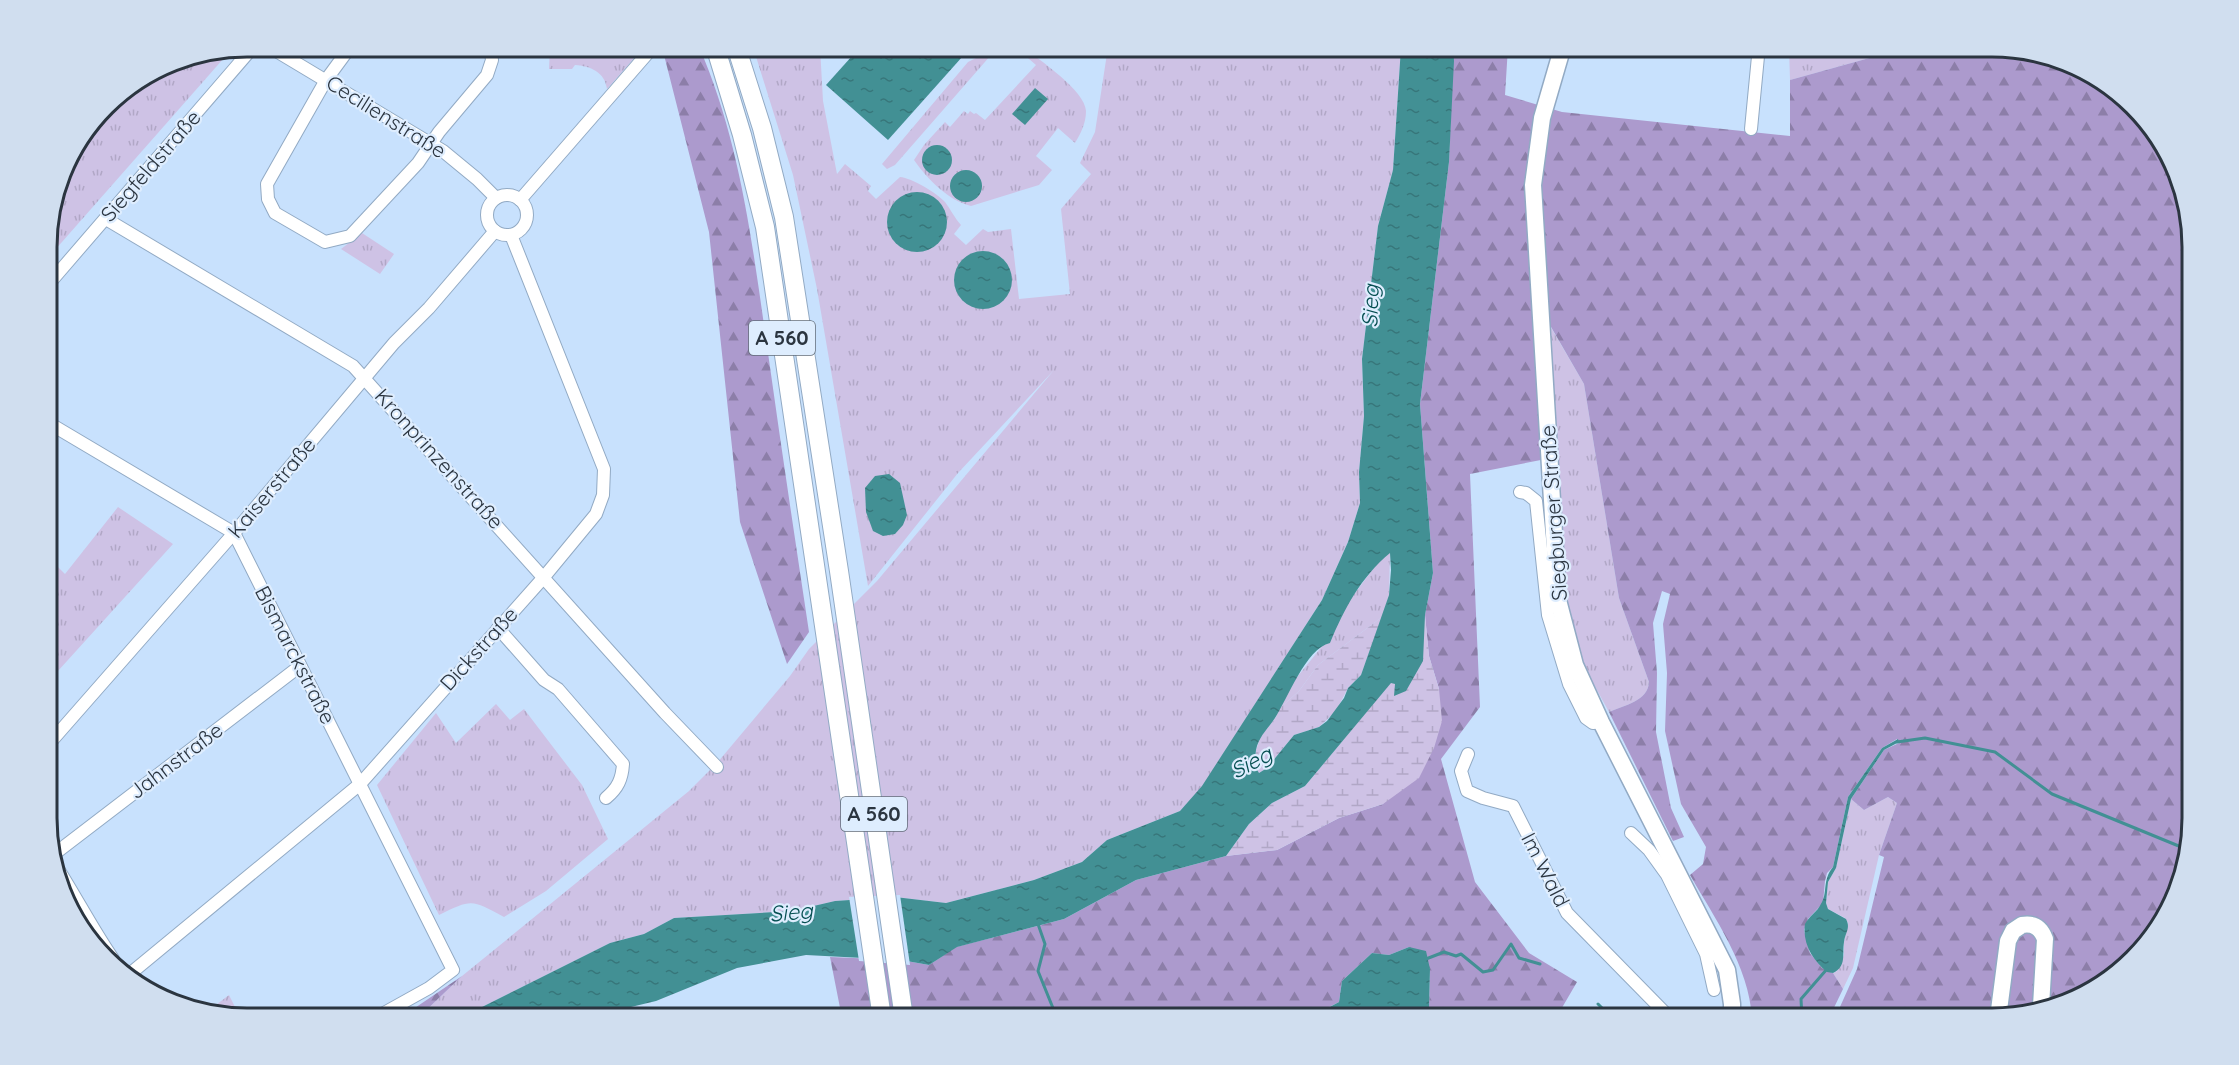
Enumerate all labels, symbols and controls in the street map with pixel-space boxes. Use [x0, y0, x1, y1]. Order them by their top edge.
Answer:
street label: Cecilienstraße [322, 69, 451, 163]
street label: Siegfeldstraße [95, 104, 206, 226]
water label: Sieg [1355, 283, 1385, 328]
road number: A 560 [749, 321, 815, 355]
street label: Kronprinzenstraße [370, 383, 510, 534]
street label: Siegburger Straße [1534, 424, 1572, 602]
street label: Kaiserstraße [222, 432, 321, 543]
street label: Bismarckstraße [250, 581, 342, 728]
street label: Dickstraße [434, 601, 523, 696]
street label: Jahnstraße [123, 716, 228, 804]
water label: Sieg [1225, 739, 1278, 784]
road number: A 560 [841, 797, 907, 831]
street label: Im Wald [1516, 828, 1576, 911]
water label: Sieg [768, 896, 815, 928]

